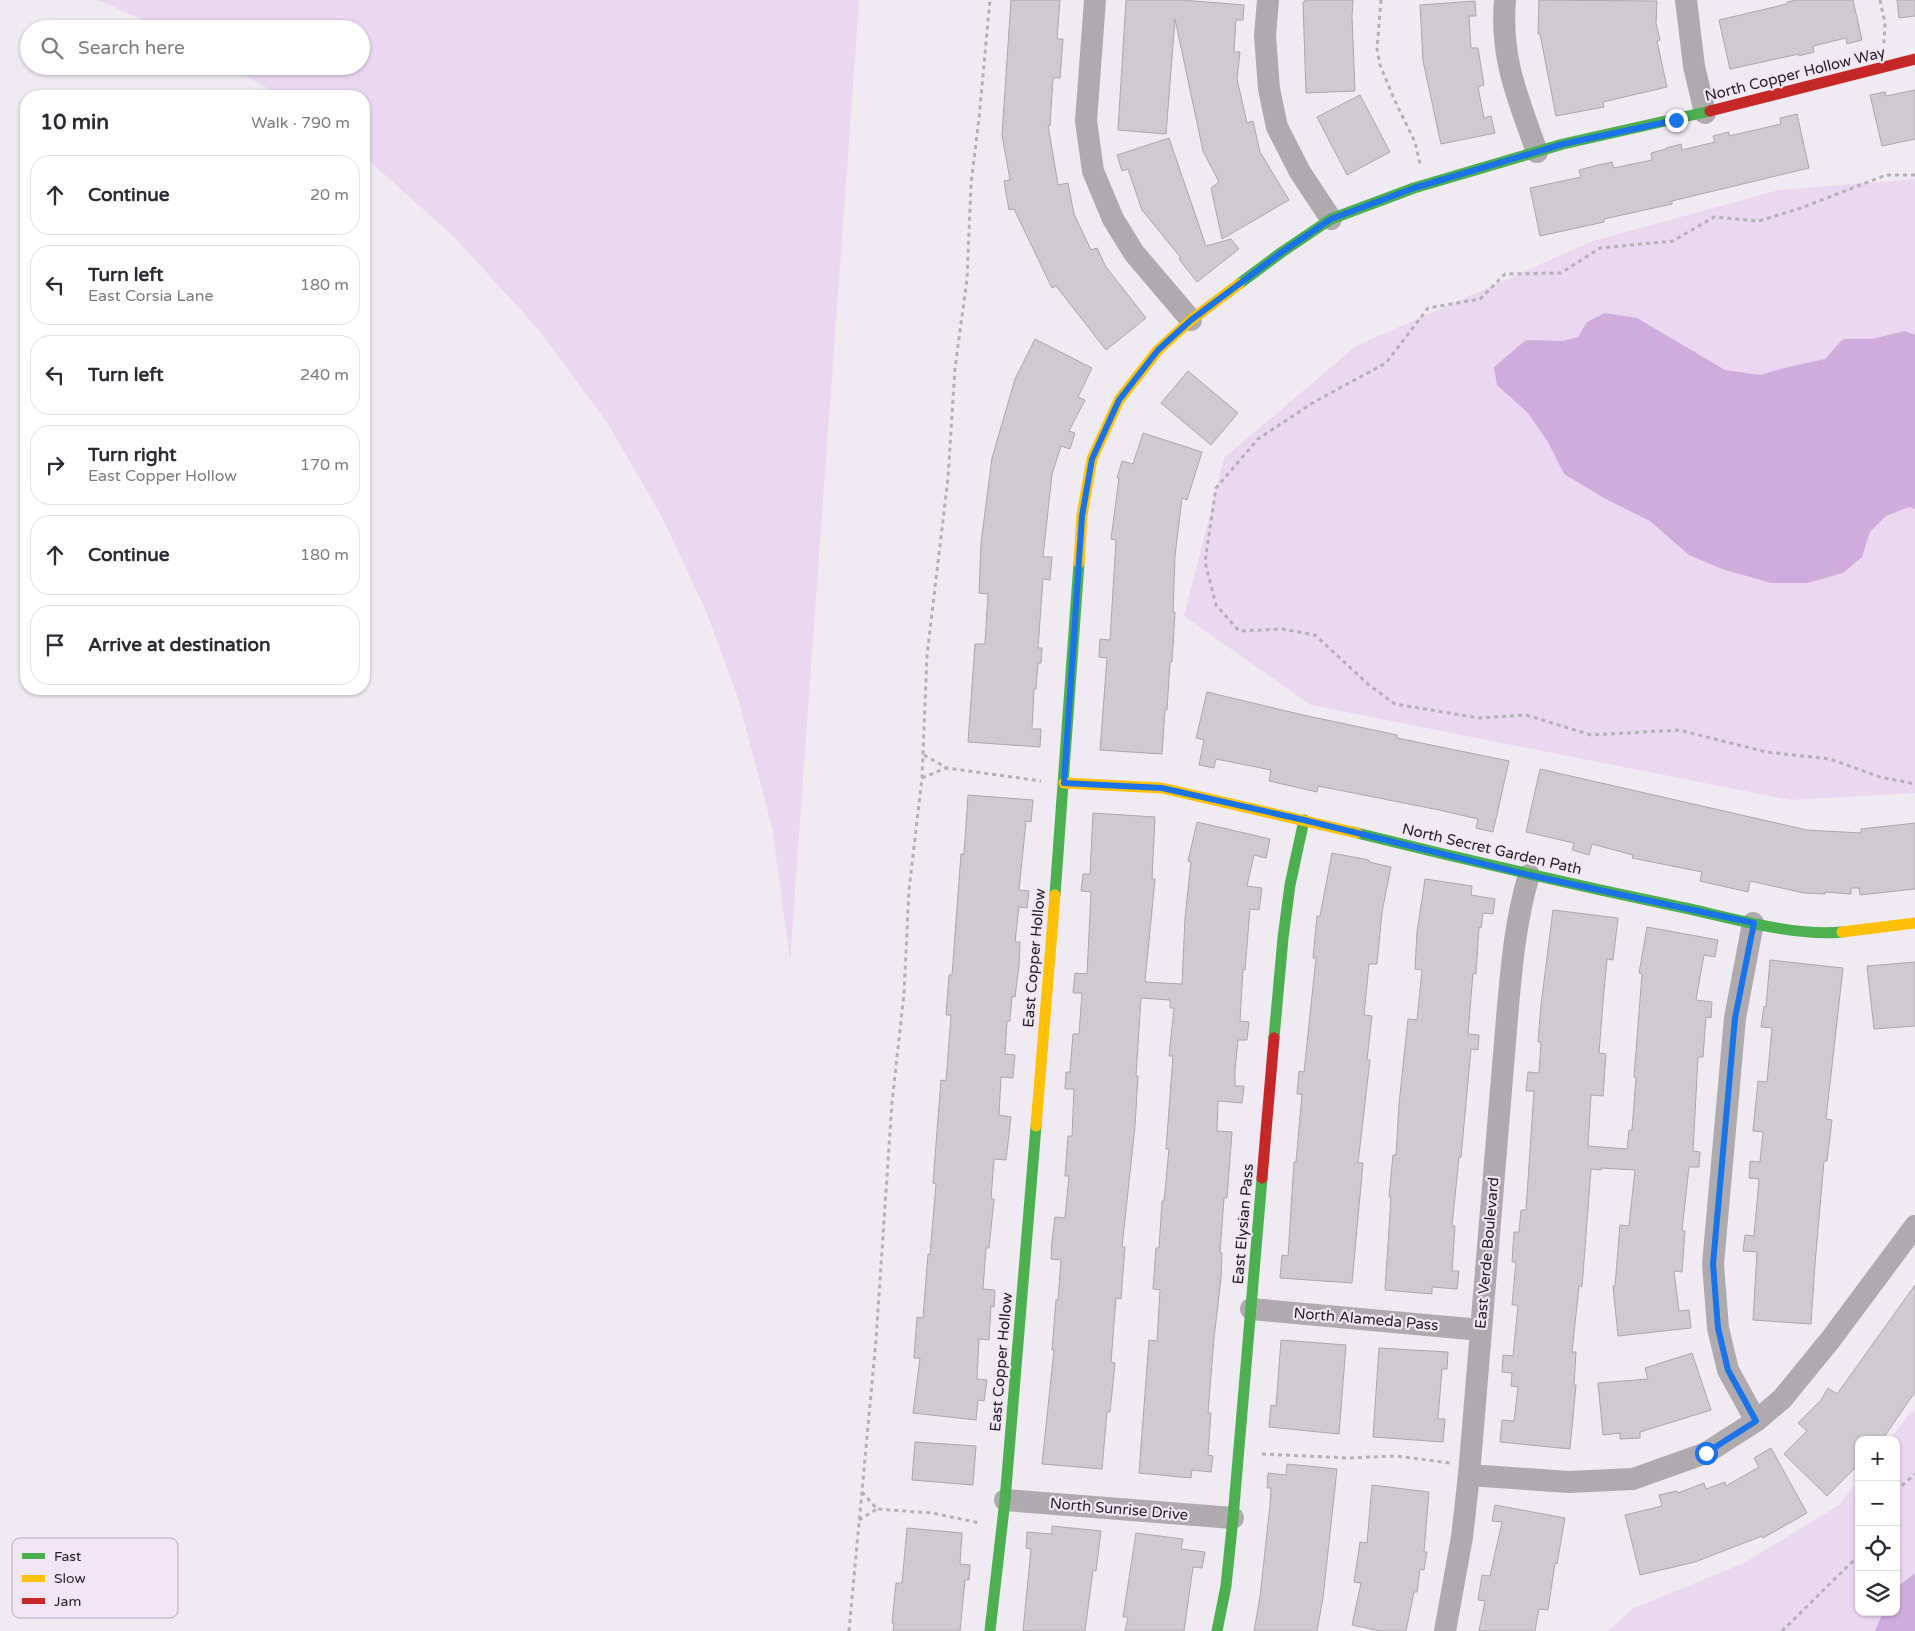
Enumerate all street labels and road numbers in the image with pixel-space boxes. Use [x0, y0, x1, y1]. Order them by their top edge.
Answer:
street label: North Copper Hollow Way [1703, 43, 1887, 105]
street label: North Secret Garden Path [1400, 820, 1584, 878]
street label: East Copper Hollow [1019, 888, 1049, 1028]
street label: East Elysian Pass [1229, 1163, 1257, 1285]
street label: East Verde Boulevard [1471, 1176, 1503, 1330]
street label: East Copper Hollow [986, 1292, 1016, 1432]
street label: North Alameda Pass [1293, 1304, 1439, 1334]
street label: North Sunrise Drive [1049, 1494, 1189, 1524]

